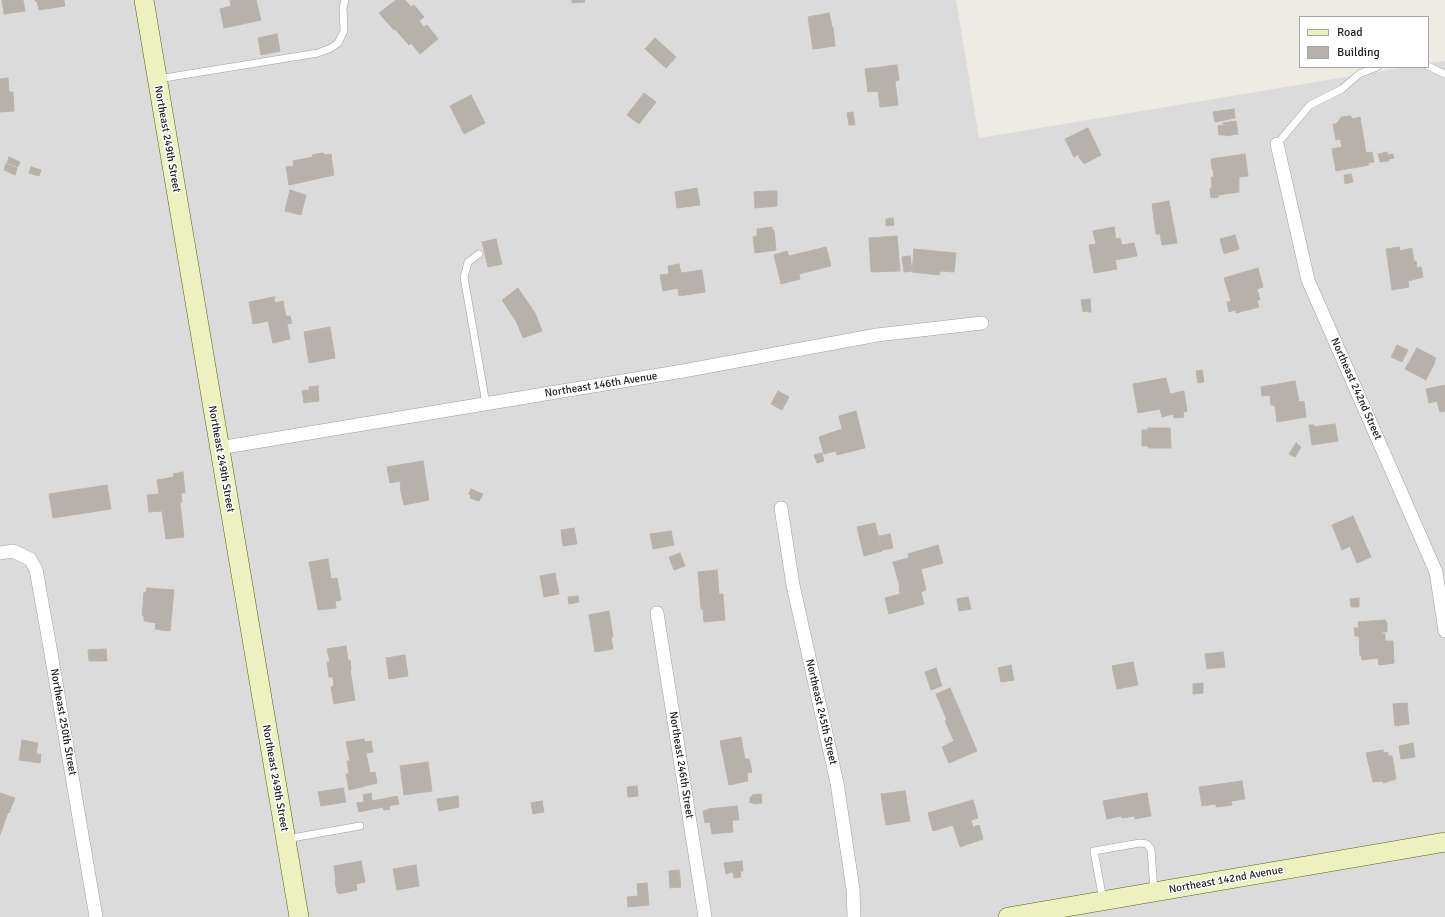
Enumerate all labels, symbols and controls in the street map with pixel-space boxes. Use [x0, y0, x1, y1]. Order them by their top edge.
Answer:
legend [1299, 16, 1429, 68]
text: Road [1337, 25, 1363, 40]
text: Building [1337, 45, 1380, 60]
street label: Northeast 249th Street [151, 85, 183, 193]
street label: Northeast 242nd Street [1328, 336, 1384, 442]
street label: Northeast 146th Avenue [544, 370, 658, 400]
street label: Northeast 249th Street [205, 405, 237, 513]
street label: Northeast 245th Street [802, 658, 840, 766]
street label: Northeast 250th Street [47, 668, 79, 776]
street label: Northeast 246th Street [666, 711, 696, 819]
street label: Northeast 249th Street [259, 724, 291, 832]
street label: Northeast 142nd Avenue [1168, 863, 1284, 897]

